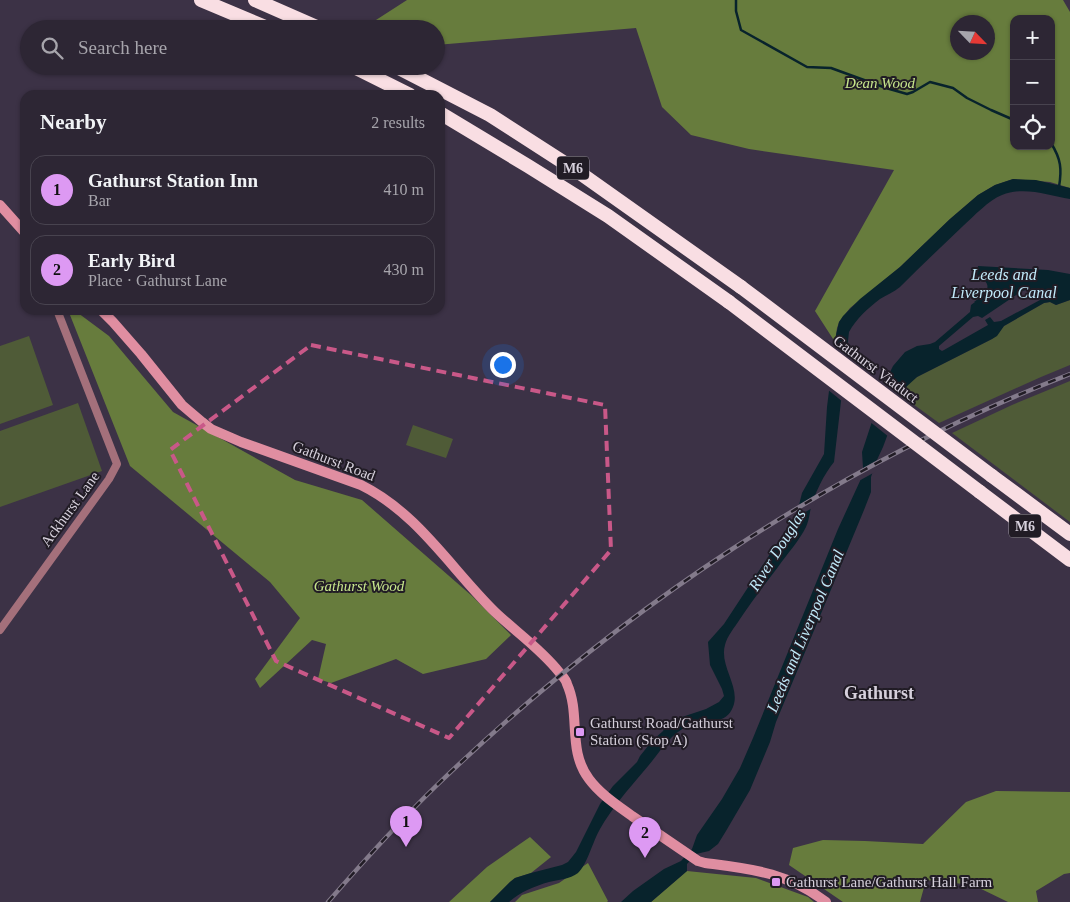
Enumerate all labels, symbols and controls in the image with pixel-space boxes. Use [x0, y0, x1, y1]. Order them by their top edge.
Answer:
north arrow [950, 15, 995, 60]
map controls [1010, 15, 1055, 150]
button: + [1010, 15, 1055, 60]
search box [20, 20, 445, 75]
icon: search [38, 34, 66, 62]
text: Search here [78, 37, 167, 58]
button: − [1010, 60, 1055, 105]
park label: Dean Wood [844, 75, 915, 91]
button: locate [1010, 105, 1055, 150]
text: Nearby [40, 110, 107, 134]
text: 2 results [371, 114, 425, 131]
road number: M6 [557, 156, 589, 180]
text: Gathurst Station Inn [88, 170, 258, 191]
text: 1 [53, 181, 61, 198]
text: 410 m [384, 181, 424, 198]
text: Bar [88, 192, 111, 209]
text: Early Bird [88, 250, 175, 271]
text: 2 [53, 261, 61, 278]
text: 430 m [384, 261, 424, 278]
water label: Leeds and Liverpool Canal [950, 266, 1057, 302]
text: Place · Gathurst Lane [88, 272, 227, 289]
street label: Gathurst Viaduct [831, 332, 922, 406]
your location [490, 352, 516, 378]
street label: Gathurst Road [290, 438, 378, 484]
street label: Ackhurst Lane [37, 468, 103, 550]
water label: River Douglas [745, 506, 810, 595]
road number: M6 [1009, 514, 1041, 538]
water label: Leeds and Liverpool Canal [763, 547, 848, 716]
park label: Gathurst Wood [314, 578, 405, 594]
district label: Gathurst [844, 683, 914, 703]
place label: Gathurst Road/Gathurst Station (Stop A) [590, 715, 734, 749]
marker: Gathurst Road/Gathurst Station (Stop A) [574, 726, 586, 738]
pin: 1 [390, 806, 422, 847]
pin: 2 [629, 817, 661, 858]
place label: Gathurst Lane/Gathurst Hall Farm [786, 874, 993, 890]
marker: Gathurst Lane/Gathurst Hall Farm [770, 876, 782, 888]

